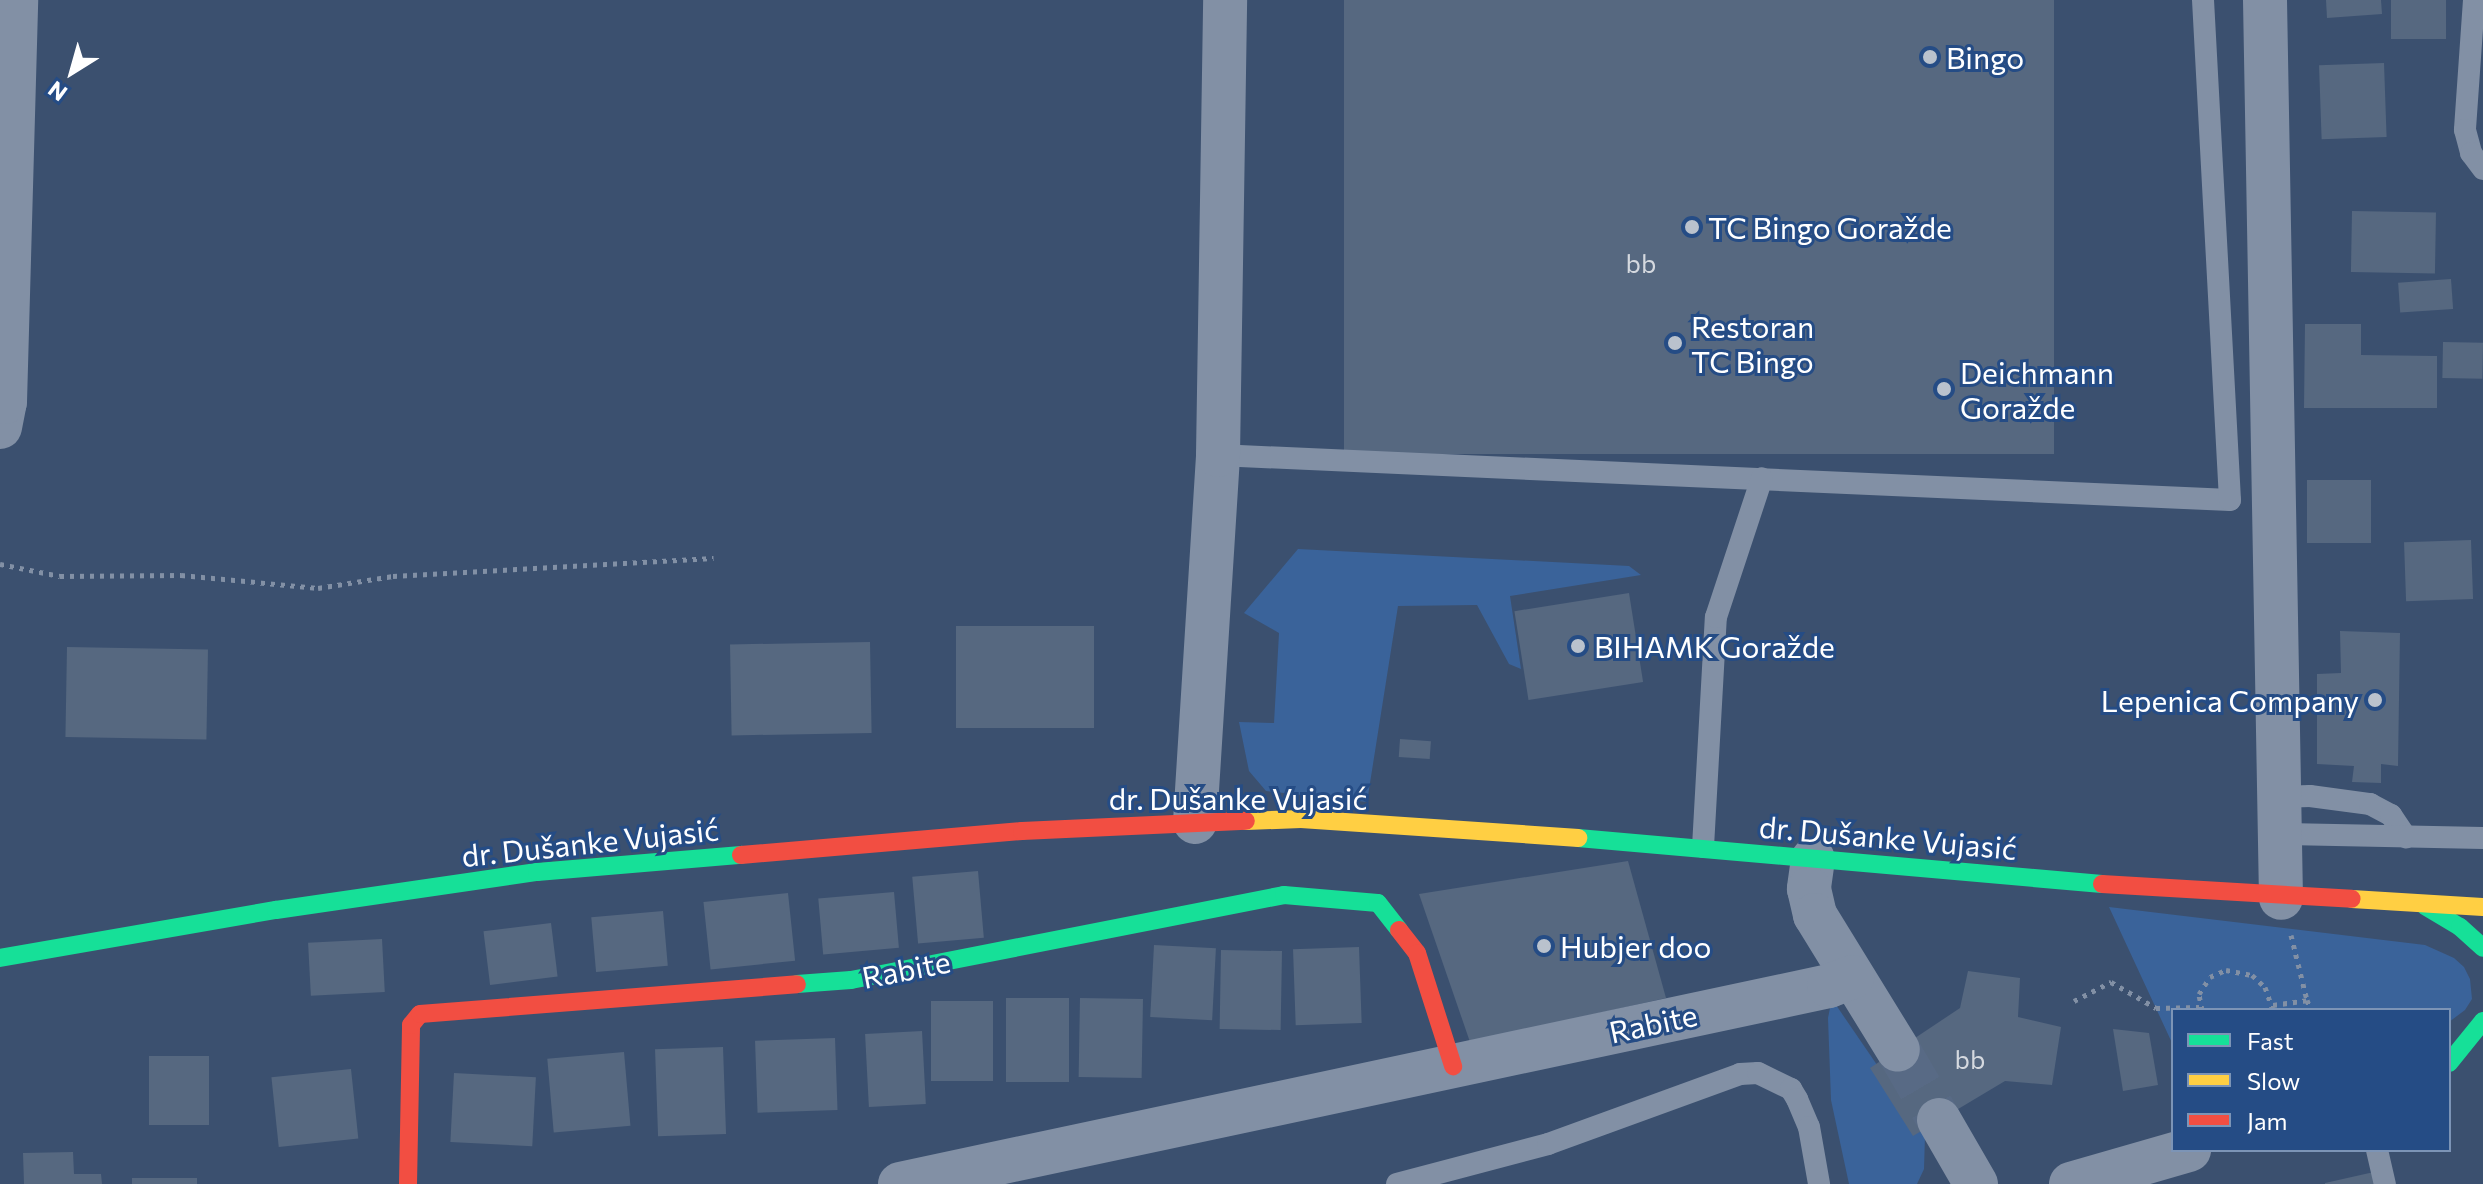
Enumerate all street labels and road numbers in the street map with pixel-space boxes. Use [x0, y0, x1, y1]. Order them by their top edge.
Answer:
street label: dr. Dušanke Vujasić [1109, 780, 1367, 816]
street label: dr. Dušanke Vujasić [1758, 808, 2018, 866]
street label: dr. Dušanke Vujasić [460, 811, 720, 873]
street label: Rabite [859, 943, 953, 995]
street label: Rabite [1606, 996, 1700, 1050]

